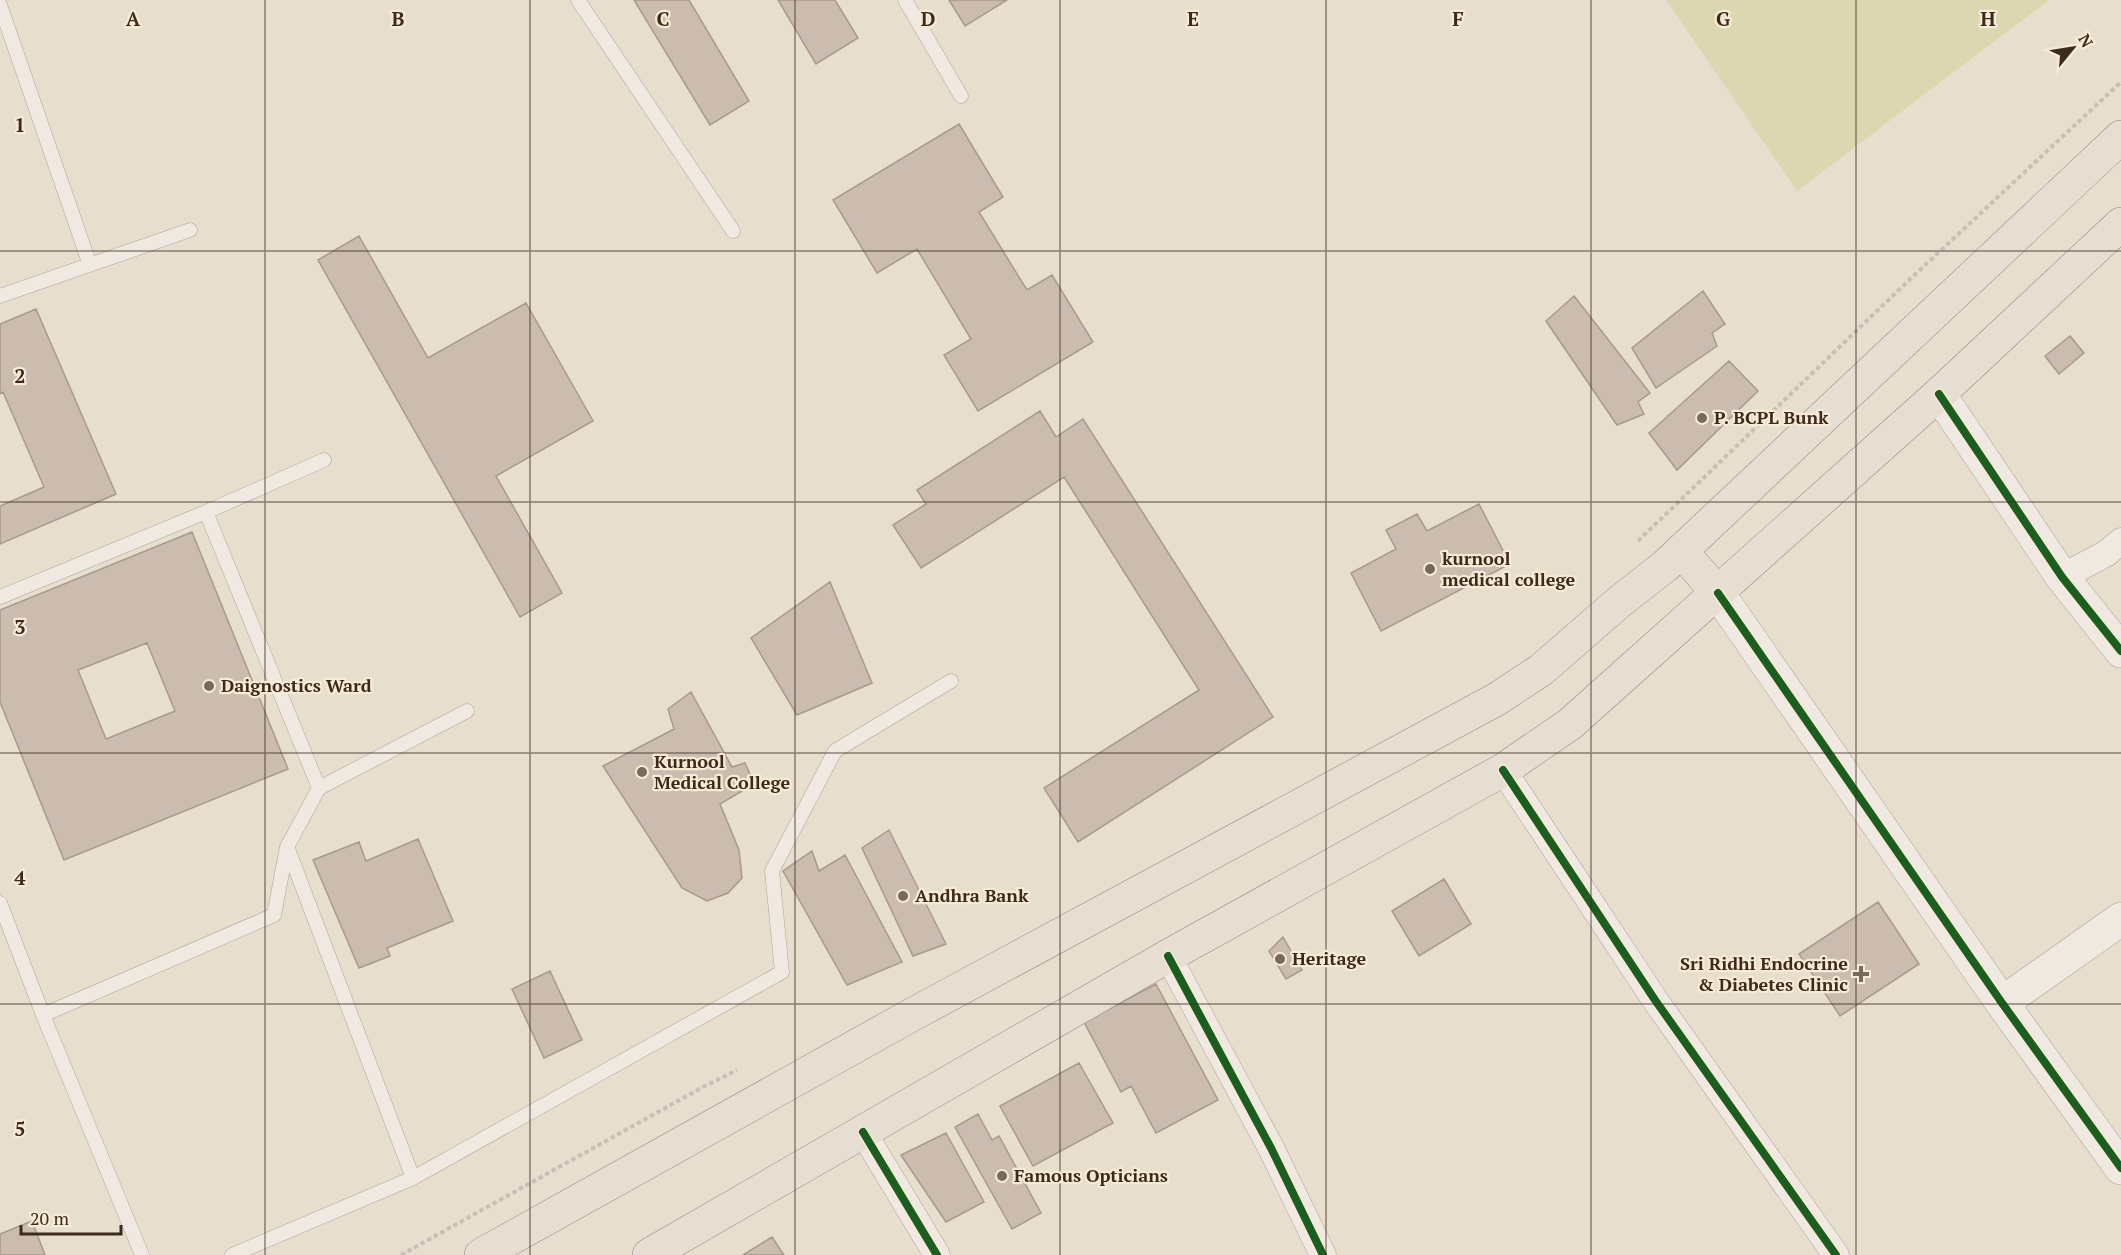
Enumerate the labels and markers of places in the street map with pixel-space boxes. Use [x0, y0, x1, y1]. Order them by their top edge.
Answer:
place label: P. BCPL Bunk [1714, 405, 1829, 429]
marker: P. BCPL Bunk [1695, 411, 1709, 425]
place label: kurnool medical college [1442, 546, 1576, 591]
marker: kurnool medical college [1423, 562, 1437, 576]
place label: Daignostics Ward [221, 673, 372, 697]
marker: Daignostics Ward [202, 679, 216, 693]
place label: Kurnool Medical College [654, 749, 791, 794]
marker: Kurnool Medical College [635, 765, 649, 779]
place label: Andhra Bank [915, 883, 1029, 907]
marker: Andhra Bank [896, 889, 910, 903]
place label: Heritage [1292, 946, 1367, 970]
place label: Sri Ridhi Endocrine & Diabetes Clinic [1680, 951, 1848, 996]
marker: Heritage [1273, 952, 1287, 966]
marker: Sri Ridhi Endocrine & Diabetes Clinic [1852, 965, 1870, 983]
place label: Famous Opticians [1014, 1163, 1168, 1187]
marker: Famous Opticians [995, 1169, 1009, 1183]

